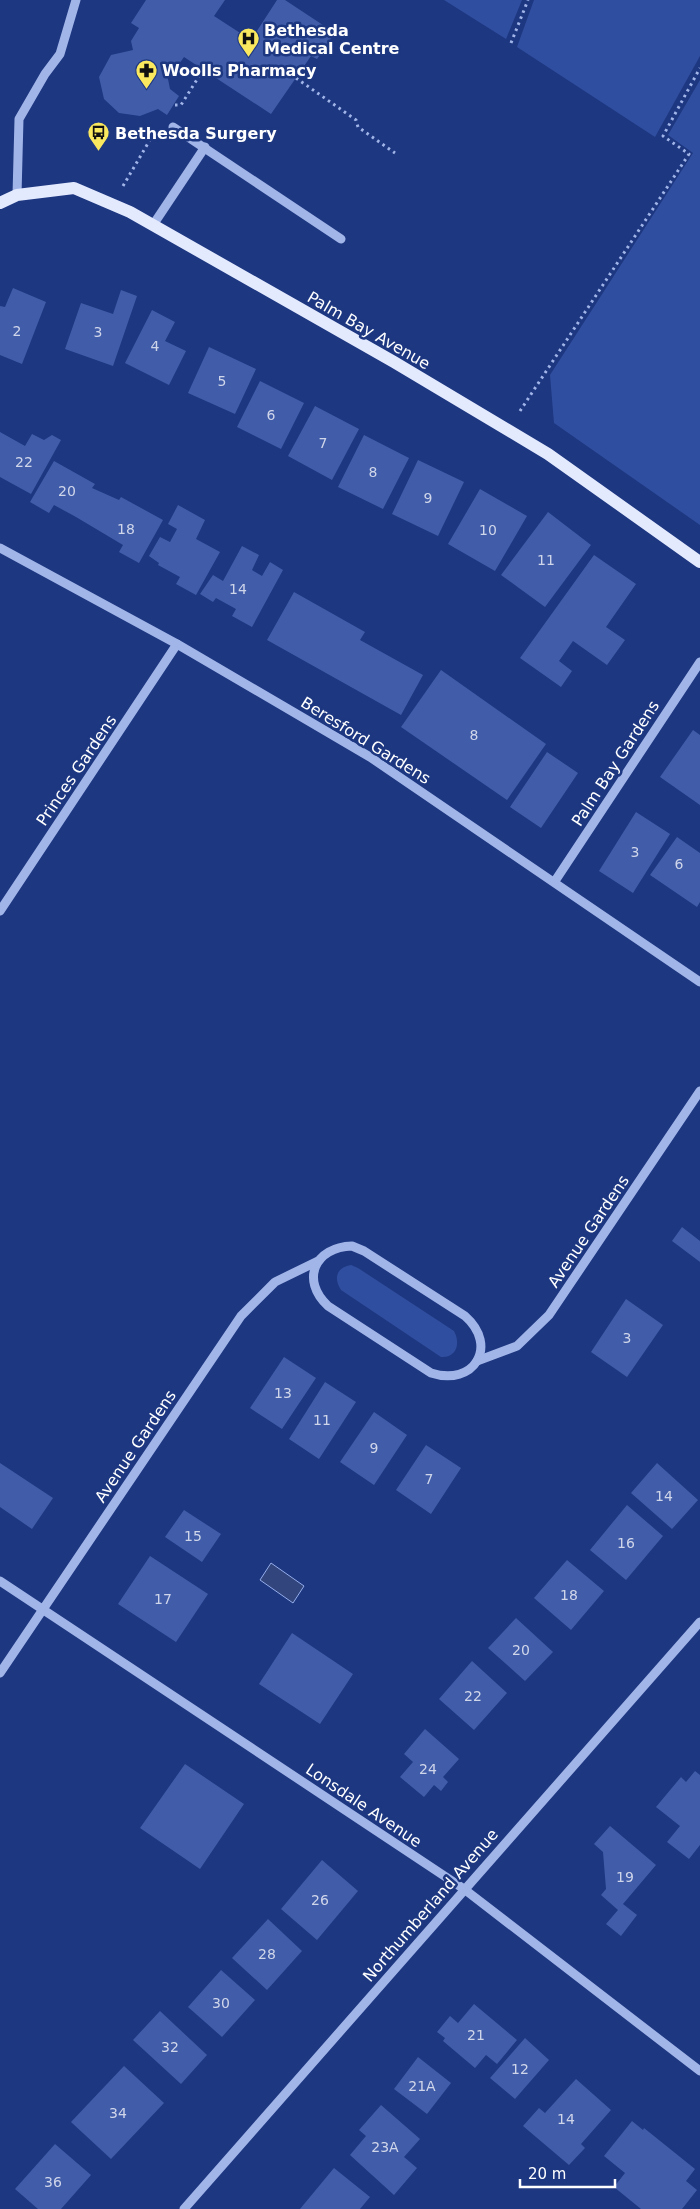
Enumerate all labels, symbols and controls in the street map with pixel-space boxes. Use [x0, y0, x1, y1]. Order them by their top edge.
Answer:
place label: Bethesda Medical Centre [264, 21, 400, 58]
hospital icon: Bethesda Medical Centre [236, 27, 260, 58]
pharmacy icon: Woolls Pharmacy [134, 58, 158, 89]
place label: Woolls Pharmacy [162, 61, 317, 80]
bus stop icon: Bethesda Surgery [87, 121, 111, 152]
place label: Bethesda Surgery [115, 124, 277, 143]
street label: Palm Bay Avenue [304, 288, 434, 373]
house number: 2 [13, 323, 21, 339]
house number: 3 [94, 324, 102, 340]
house number: 4 [151, 338, 160, 354]
house number: 5 [218, 373, 226, 389]
house number: 6 [267, 407, 276, 423]
house number: 7 [319, 435, 327, 451]
house number: 22 [15, 454, 33, 470]
house number: 8 [369, 464, 377, 480]
house number: 20 [58, 483, 76, 499]
house number: 9 [424, 490, 432, 506]
house number: 18 [117, 521, 135, 537]
house number: 10 [479, 522, 497, 538]
house number: 11 [537, 552, 555, 568]
house number: 14 [229, 581, 247, 597]
street label: Beresford Gardens [297, 693, 434, 788]
street label: Palm Bay Gardens [568, 697, 663, 830]
street label: Princes Gardens [32, 711, 121, 829]
house number: 8 [470, 727, 478, 743]
house number: 3 [631, 844, 639, 860]
house number: 6 [675, 856, 684, 872]
street label: Avenue Gardens [544, 1171, 633, 1291]
house number: 3 [623, 1330, 631, 1346]
house number: 13 [274, 1385, 292, 1401]
street label: Avenue Gardens [91, 1386, 180, 1506]
house number: 11 [313, 1412, 331, 1428]
house number: 9 [370, 1440, 378, 1456]
house number: 7 [425, 1471, 433, 1487]
house number: 14 [655, 1488, 673, 1504]
house number: 15 [184, 1528, 202, 1544]
house number: 16 [617, 1535, 635, 1551]
house number: 18 [560, 1587, 578, 1603]
house number: 17 [154, 1591, 172, 1607]
house number: 20 [512, 1642, 530, 1658]
house number: 22 [464, 1688, 482, 1704]
street label: Lonsdale Avenue [302, 1760, 425, 1851]
house number: 24 [419, 1761, 437, 1777]
street label: Northumberland Avenue [359, 1825, 502, 1986]
house number: 19 [616, 1869, 634, 1885]
house number: 26 [311, 1892, 329, 1908]
house number: 28 [258, 1946, 276, 1962]
house number: 30 [212, 1995, 230, 2011]
house number: 21 [467, 2027, 485, 2043]
house number: 32 [161, 2039, 179, 2055]
house number: 12 [511, 2061, 529, 2077]
house number: 21A [408, 2078, 436, 2094]
house number: 34 [109, 2105, 127, 2121]
house number: 14 [557, 2111, 575, 2127]
house number: 23A [371, 2139, 399, 2155]
scale bar [520, 2156, 615, 2188]
text: 20 m [528, 2165, 566, 2183]
house number: 36 [44, 2174, 62, 2190]

